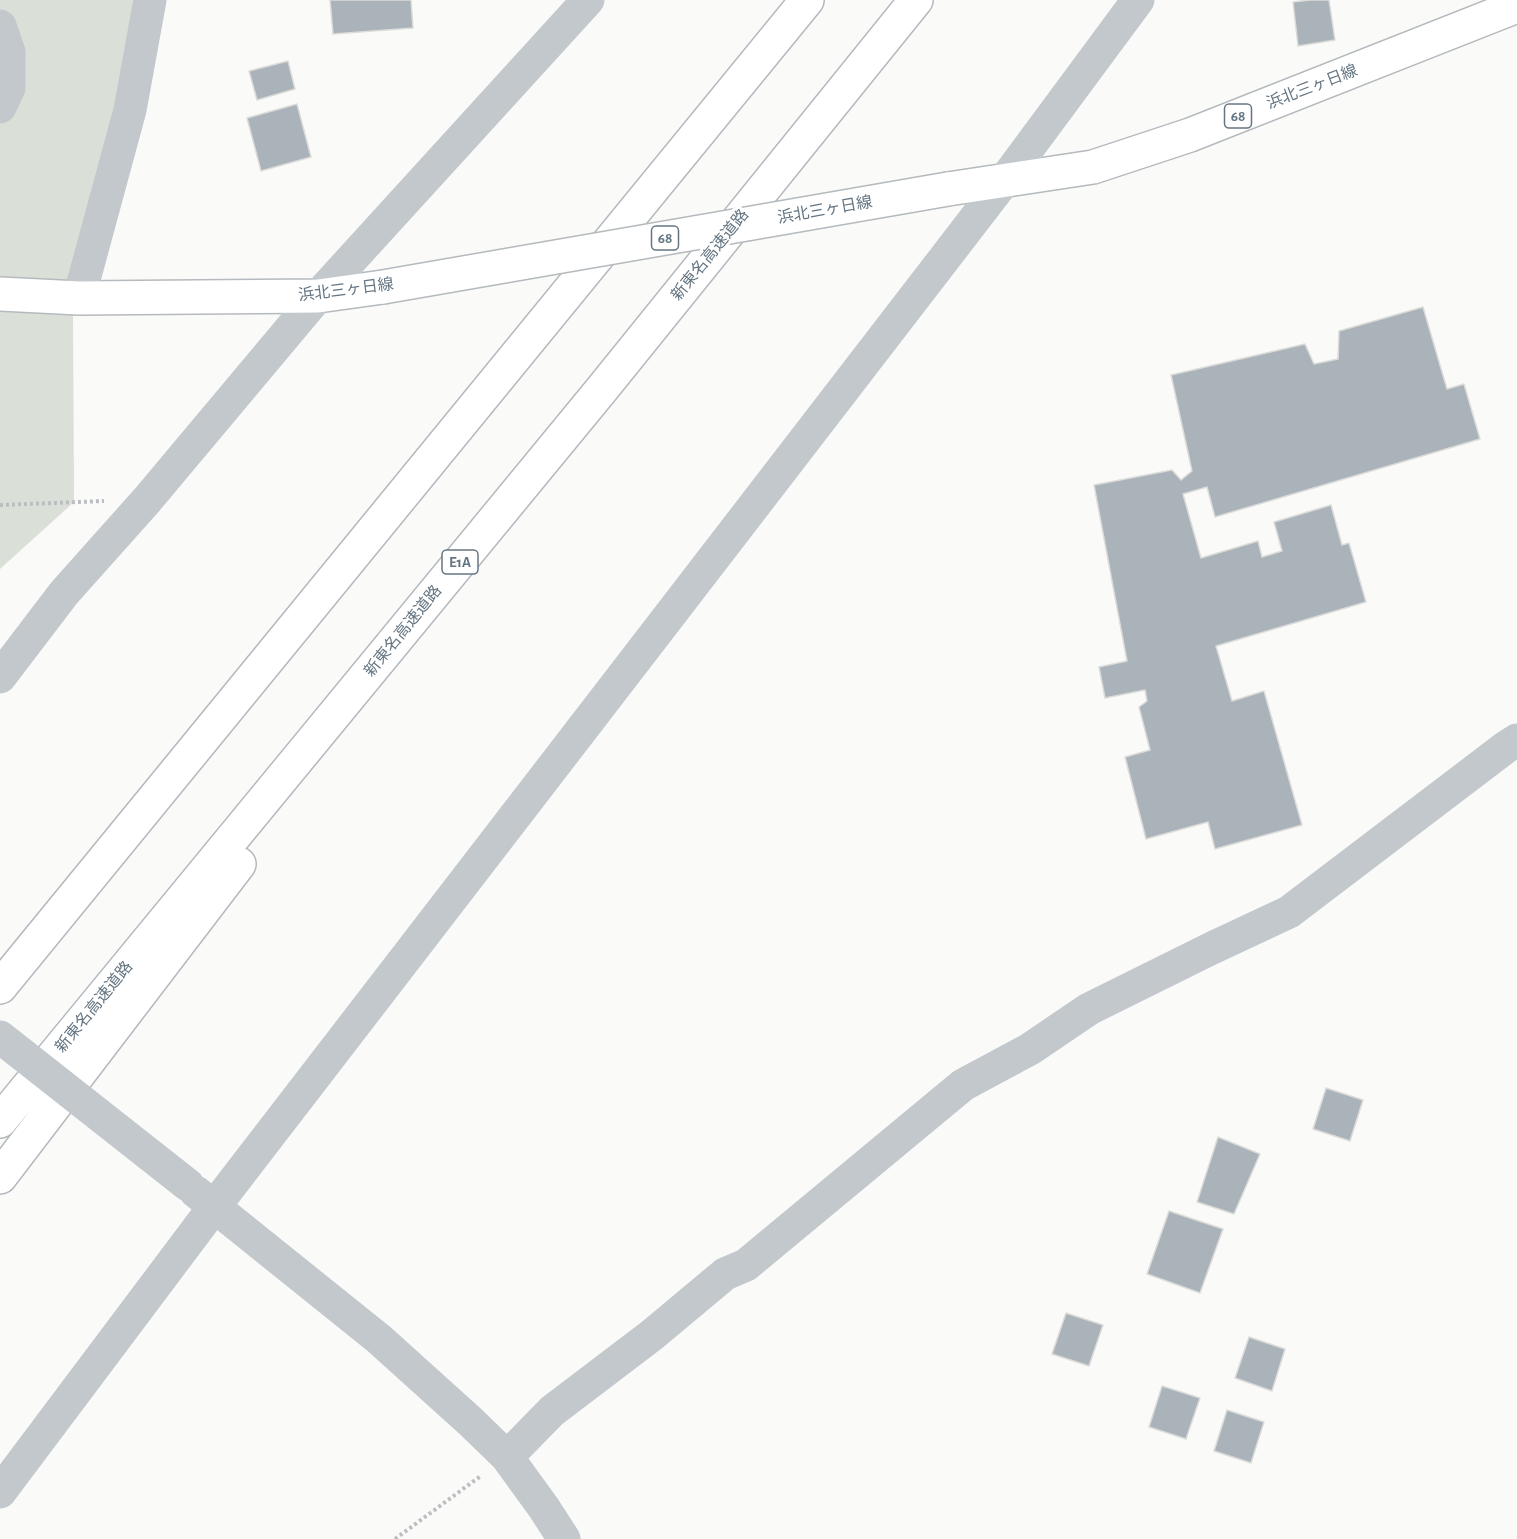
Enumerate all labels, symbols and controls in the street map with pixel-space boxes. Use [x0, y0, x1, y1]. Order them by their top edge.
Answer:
street label: 浜北三ヶ日線 [1264, 61, 1360, 113]
road number: 68 [1224, 104, 1252, 128]
street label: 浜北三ヶ日線 [776, 192, 874, 228]
street label: 新東名高速道路 [667, 205, 753, 305]
road number: 68 [652, 226, 678, 250]
street label: 浜北三ヶ日線 [297, 275, 395, 305]
road number: E1A [442, 550, 478, 574]
street label: 新東名高速道路 [360, 581, 446, 681]
street label: 新東名高速道路 [51, 957, 137, 1057]

